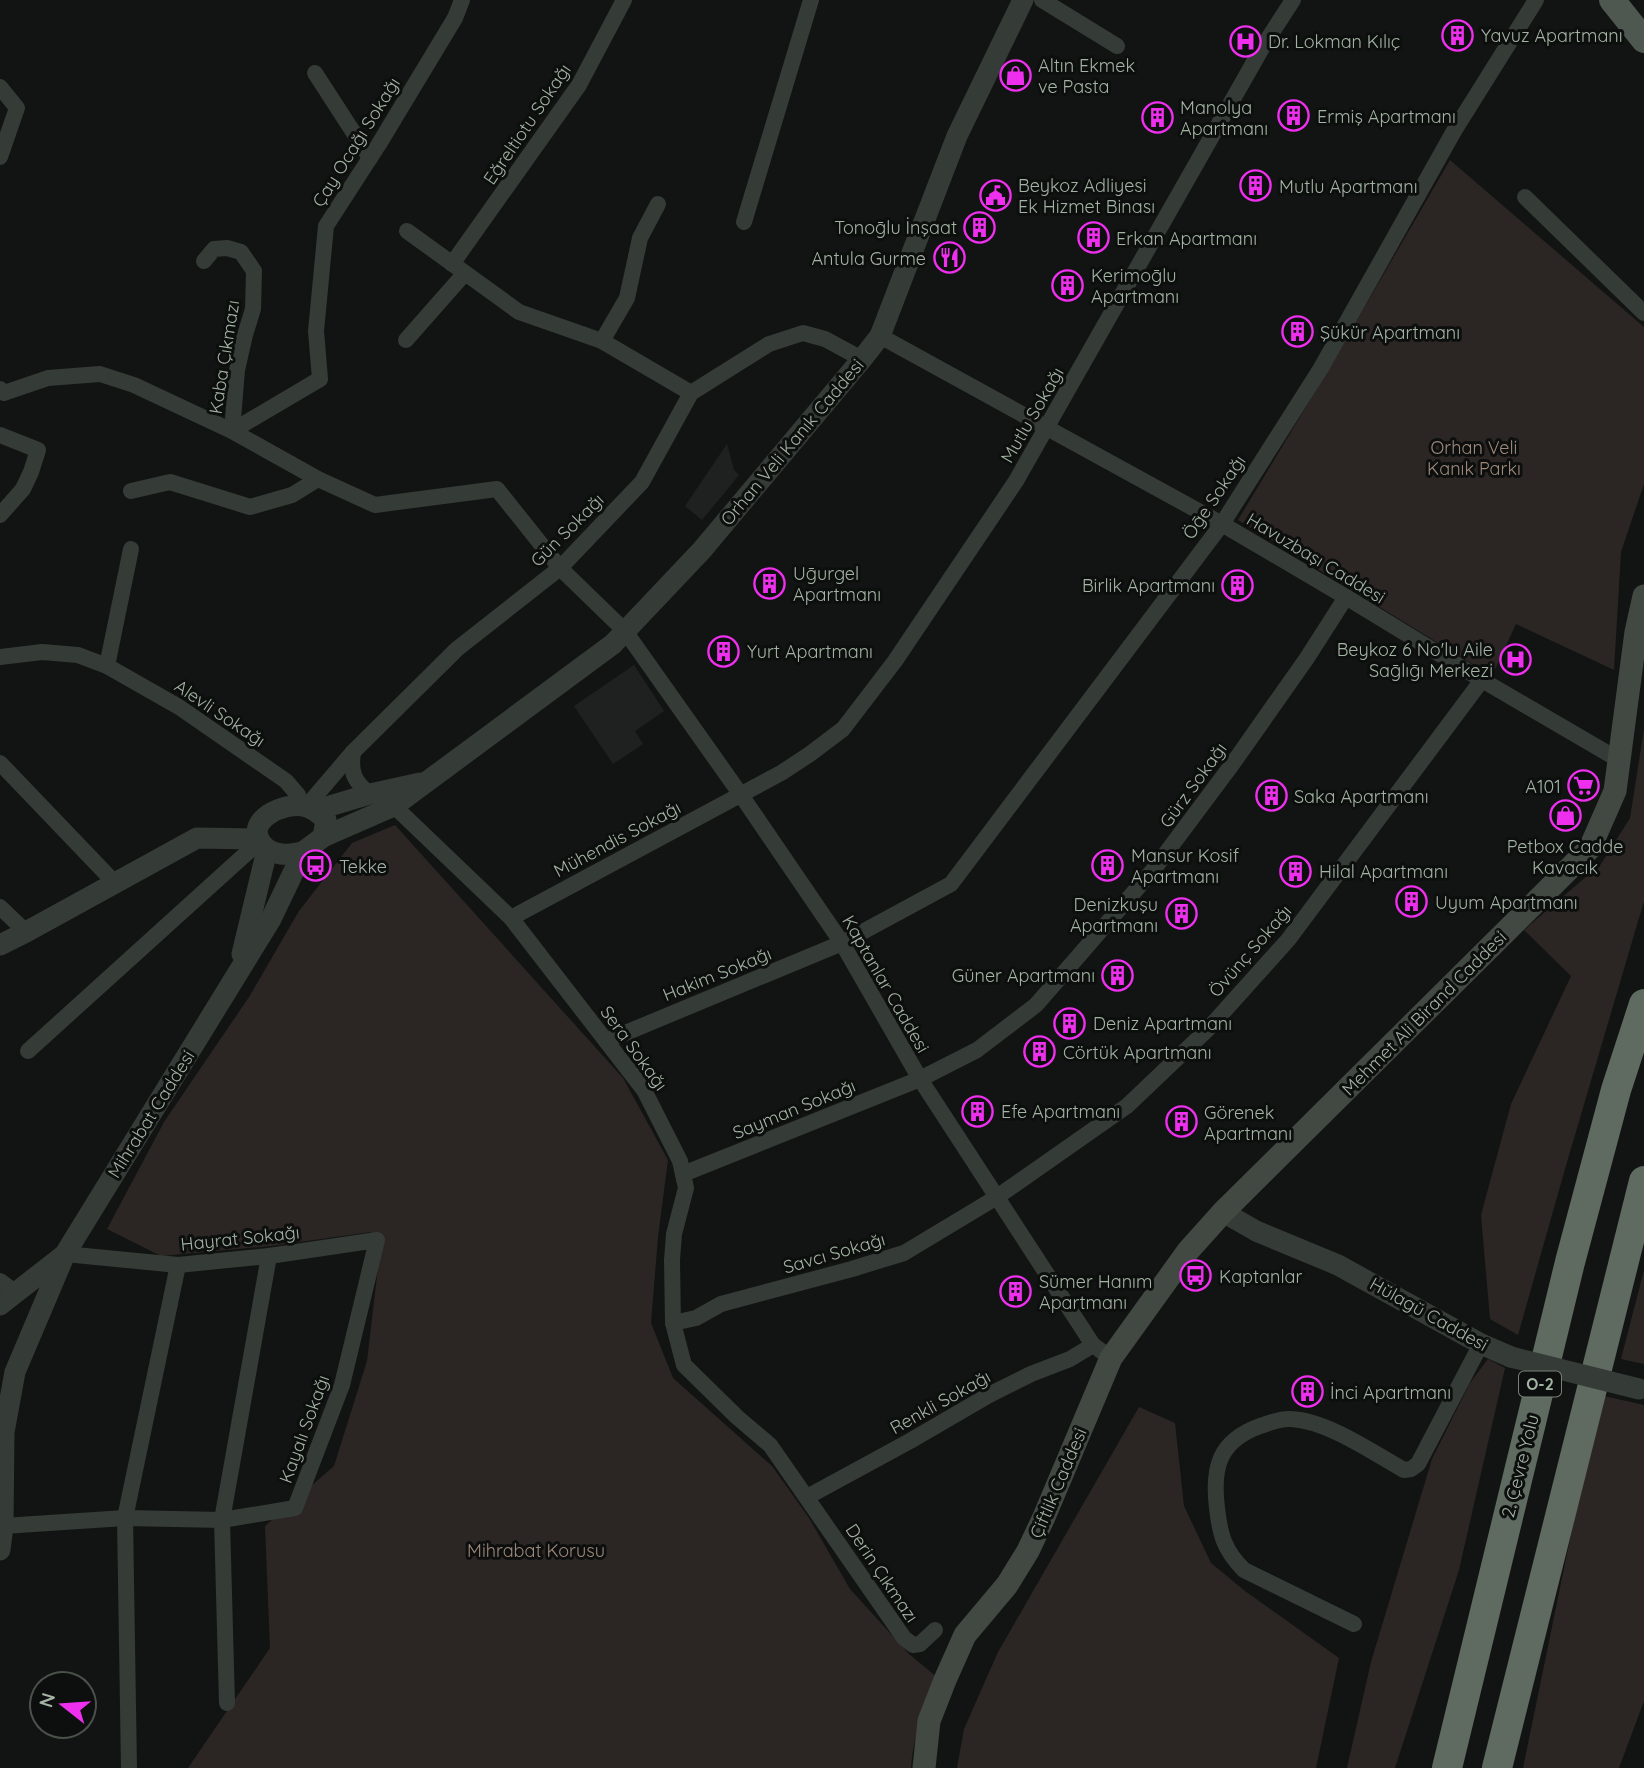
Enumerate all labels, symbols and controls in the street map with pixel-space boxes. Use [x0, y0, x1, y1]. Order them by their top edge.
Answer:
building icon: Yavuz Apartmanı [1441, 18, 1475, 52]
hospital icon: Dr. Lokman Kılıç [1228, 24, 1262, 58]
place label: Yavuz Apartmanı [1481, 24, 1623, 47]
place label: Dr. Lokman Kılıç [1268, 30, 1400, 53]
place label: Altın Ekmek ve Pasta [1038, 54, 1135, 98]
shop icon: Altın Ekmek ve Pasta [998, 58, 1032, 92]
street label: Eğreltiotu Sokağı [478, 59, 576, 189]
street label: Çay Ocağı Sokağı [307, 73, 405, 211]
place label: Manolya Apartmanı [1180, 96, 1268, 140]
building icon: Ermiş Apartmanı [1277, 99, 1311, 133]
building icon: Manolya Apartmanı [1140, 100, 1174, 134]
place label: Ermiş Apartmanı [1317, 105, 1456, 128]
building icon: Mutlu Apartmanı [1239, 169, 1273, 203]
place label: Beykoz Adliyesi Ek Hizmet Binası [1018, 174, 1155, 218]
place label: Mutlu Apartmanı [1279, 175, 1418, 198]
public building icon: Beykoz Adliyesi Ek Hizmet Binası [978, 178, 1012, 212]
building icon: Tonoḡlu İnşaat [963, 210, 997, 244]
place label: Tonoḡlu İnşaat [834, 216, 957, 239]
building icon: Erkan Apartmanı [1076, 221, 1110, 255]
place label: Erkan Apartmanı [1116, 227, 1257, 250]
restaurant icon: Antula Gurme [932, 241, 966, 275]
place label: Antula Gurme [811, 247, 926, 270]
place label: Kerimoḡlu Apartmanı [1091, 264, 1179, 308]
building icon: Kerimoḡlu Apartmanı [1051, 268, 1085, 302]
street label: Kaba Çıkmazı [204, 298, 244, 416]
building icon: Şükür Apartmanı [1280, 315, 1314, 349]
place label: Şükür Apartmanı [1320, 321, 1460, 344]
street label: Orhan Veli Kanık Caddesi [716, 354, 868, 530]
street label: Mutlu Sokağı [995, 363, 1069, 467]
park label: Orhan Veli Kanık Parkı [1427, 436, 1521, 480]
street label: Öḡe Sokağı [1177, 451, 1251, 543]
street label: Gün Sokağı [525, 488, 609, 572]
street label: Havuzbaşı Caddesi [1242, 507, 1390, 609]
place label: Uḡurgel Apartmanı [793, 562, 881, 606]
building icon: Uḡurgel Apartmanı [753, 566, 787, 600]
building icon: Birlik Apartmanı [1221, 568, 1255, 602]
place label: Birlik Apartmanı [1082, 574, 1215, 597]
building icon: Yurt Apartmanı [707, 634, 741, 668]
place label: Beykoz 6 No'lu Aile Saḡlıḡı Merkezi [1337, 638, 1493, 682]
place label: Yurt Apartmanı [747, 640, 873, 663]
hospital icon: Beykoz 6 No'lu Aile Saḡlıḡı Merkezi [1499, 642, 1533, 676]
street label: Alevli Sokağı [170, 674, 270, 752]
street label: Gürz Sokağı [1154, 738, 1232, 832]
supermarket icon: A101 [1567, 769, 1601, 803]
place label: A101 [1525, 775, 1561, 798]
building icon: Saka Apartmanı [1254, 779, 1288, 813]
place label: Saka Apartmanı [1294, 785, 1428, 808]
street label: Mühendis Sokağı [550, 796, 684, 882]
shop icon: Petbox Cadde Kavacık [1548, 798, 1582, 832]
place label: Petbox Cadde Kavacık [1507, 835, 1623, 879]
place label: Mansur Kosif Apartmanı [1131, 844, 1240, 888]
building icon: Mansur Kosif Apartmanı [1091, 848, 1125, 882]
bus stop icon: Tekke [299, 849, 333, 883]
building icon: Hilal Apartmanı [1279, 854, 1313, 888]
place label: Tekke [339, 855, 387, 878]
place label: Hilal Apartmanı [1319, 860, 1448, 883]
building icon: Uyum Apartmanı [1395, 885, 1429, 919]
place label: Uyum Apartmanı [1435, 891, 1578, 914]
place label: Denizkuşu Apartmanı [1070, 893, 1158, 937]
building icon: Denizkuşu Apartmanı [1164, 897, 1198, 931]
street label: Övünç Sokağı [1204, 900, 1296, 1002]
street label: Kaptanlar Caddesi [837, 911, 935, 1057]
street label: Mehmet Ali Birand Caddesi [1337, 926, 1511, 1100]
street label: Hakim Sokağı [659, 942, 775, 1006]
building icon: Güner Apartmanı [1101, 958, 1135, 992]
place label: Güner Apartmanı [952, 964, 1095, 987]
street label: Sera Sokağı [595, 1001, 673, 1095]
building icon: Deniz Apartmanı [1053, 1006, 1087, 1040]
place label: Deniz Apartmanı [1093, 1012, 1232, 1035]
building icon: Cörtük Apartmanı [1023, 1035, 1057, 1069]
place label: Cörtük Apartmanı [1063, 1041, 1212, 1064]
street label: Mihrabat Caddesi [102, 1046, 200, 1182]
street label: Sayman Sokağı [729, 1074, 859, 1144]
building icon: Efe Apartmanı [961, 1094, 995, 1128]
place label: Efe Apartmanı [1001, 1100, 1120, 1123]
place label: Görenek Apartmanı [1204, 1101, 1292, 1145]
building icon: Görenek Apartmanı [1164, 1105, 1198, 1139]
street label: Hayrat Sokağı [179, 1220, 301, 1256]
street label: Savcı Sokağı [780, 1227, 888, 1279]
bus stop icon: Kaptanlar [1179, 1259, 1213, 1293]
place label: Kaptanlar [1219, 1265, 1302, 1288]
place label: Sümer Hanım Apartmanı [1039, 1270, 1152, 1314]
street label: Hülagü Caddesi [1366, 1272, 1492, 1356]
building icon: Sümer Hanım Apartmanı [999, 1274, 1033, 1308]
street label: Renkli Sokağı [886, 1365, 994, 1439]
street label: Kayalı Sokağı [274, 1372, 334, 1486]
road number: O-2 [1519, 1372, 1561, 1396]
building icon: İnci Apartmanı [1290, 1375, 1324, 1409]
place label: İnci Apartmanı [1330, 1381, 1451, 1404]
street label: 2. Çevre Yolu [1496, 1412, 1544, 1520]
street label: Çiftlik Caddesi [1024, 1424, 1092, 1542]
street label: Derin Çıkmazı [840, 1519, 924, 1627]
park label: Mihrabat Korusu [467, 1539, 605, 1562]
north arrow [28, 1670, 98, 1740]
text: N [33, 1690, 60, 1710]

